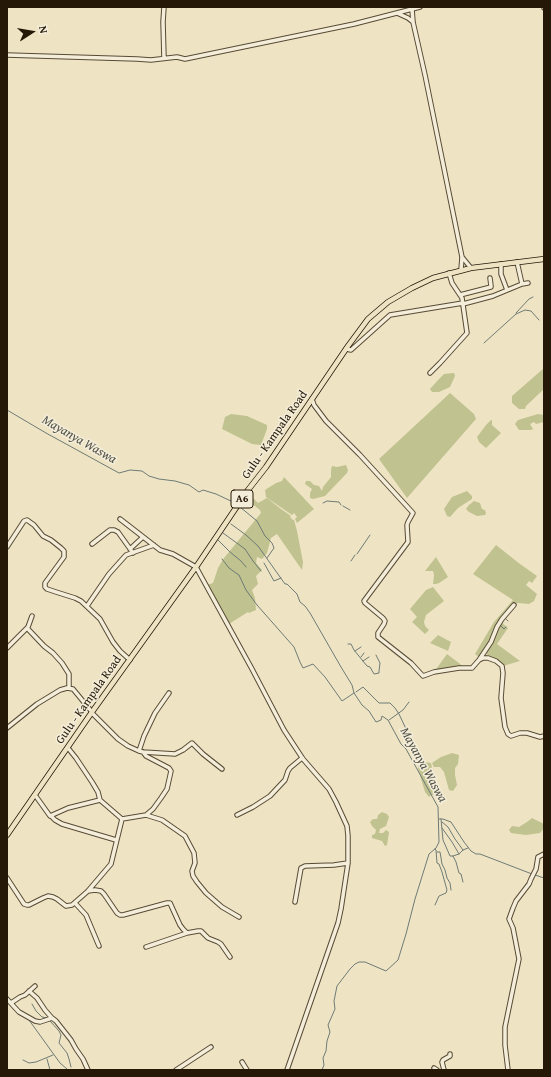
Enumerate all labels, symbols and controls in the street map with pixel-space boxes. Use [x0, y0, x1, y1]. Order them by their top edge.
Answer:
north arrow [12, 12, 52, 52]
text: N [35, 24, 52, 35]
street label: Gulu - Kampala Road [239, 388, 311, 482]
water label: Mayanya Waswa [39, 412, 119, 468]
road number: A6 [231, 490, 253, 508]
street label: Gulu - Kampala Road [53, 653, 125, 747]
water label: Mayanya Waswa [396, 725, 450, 805]

